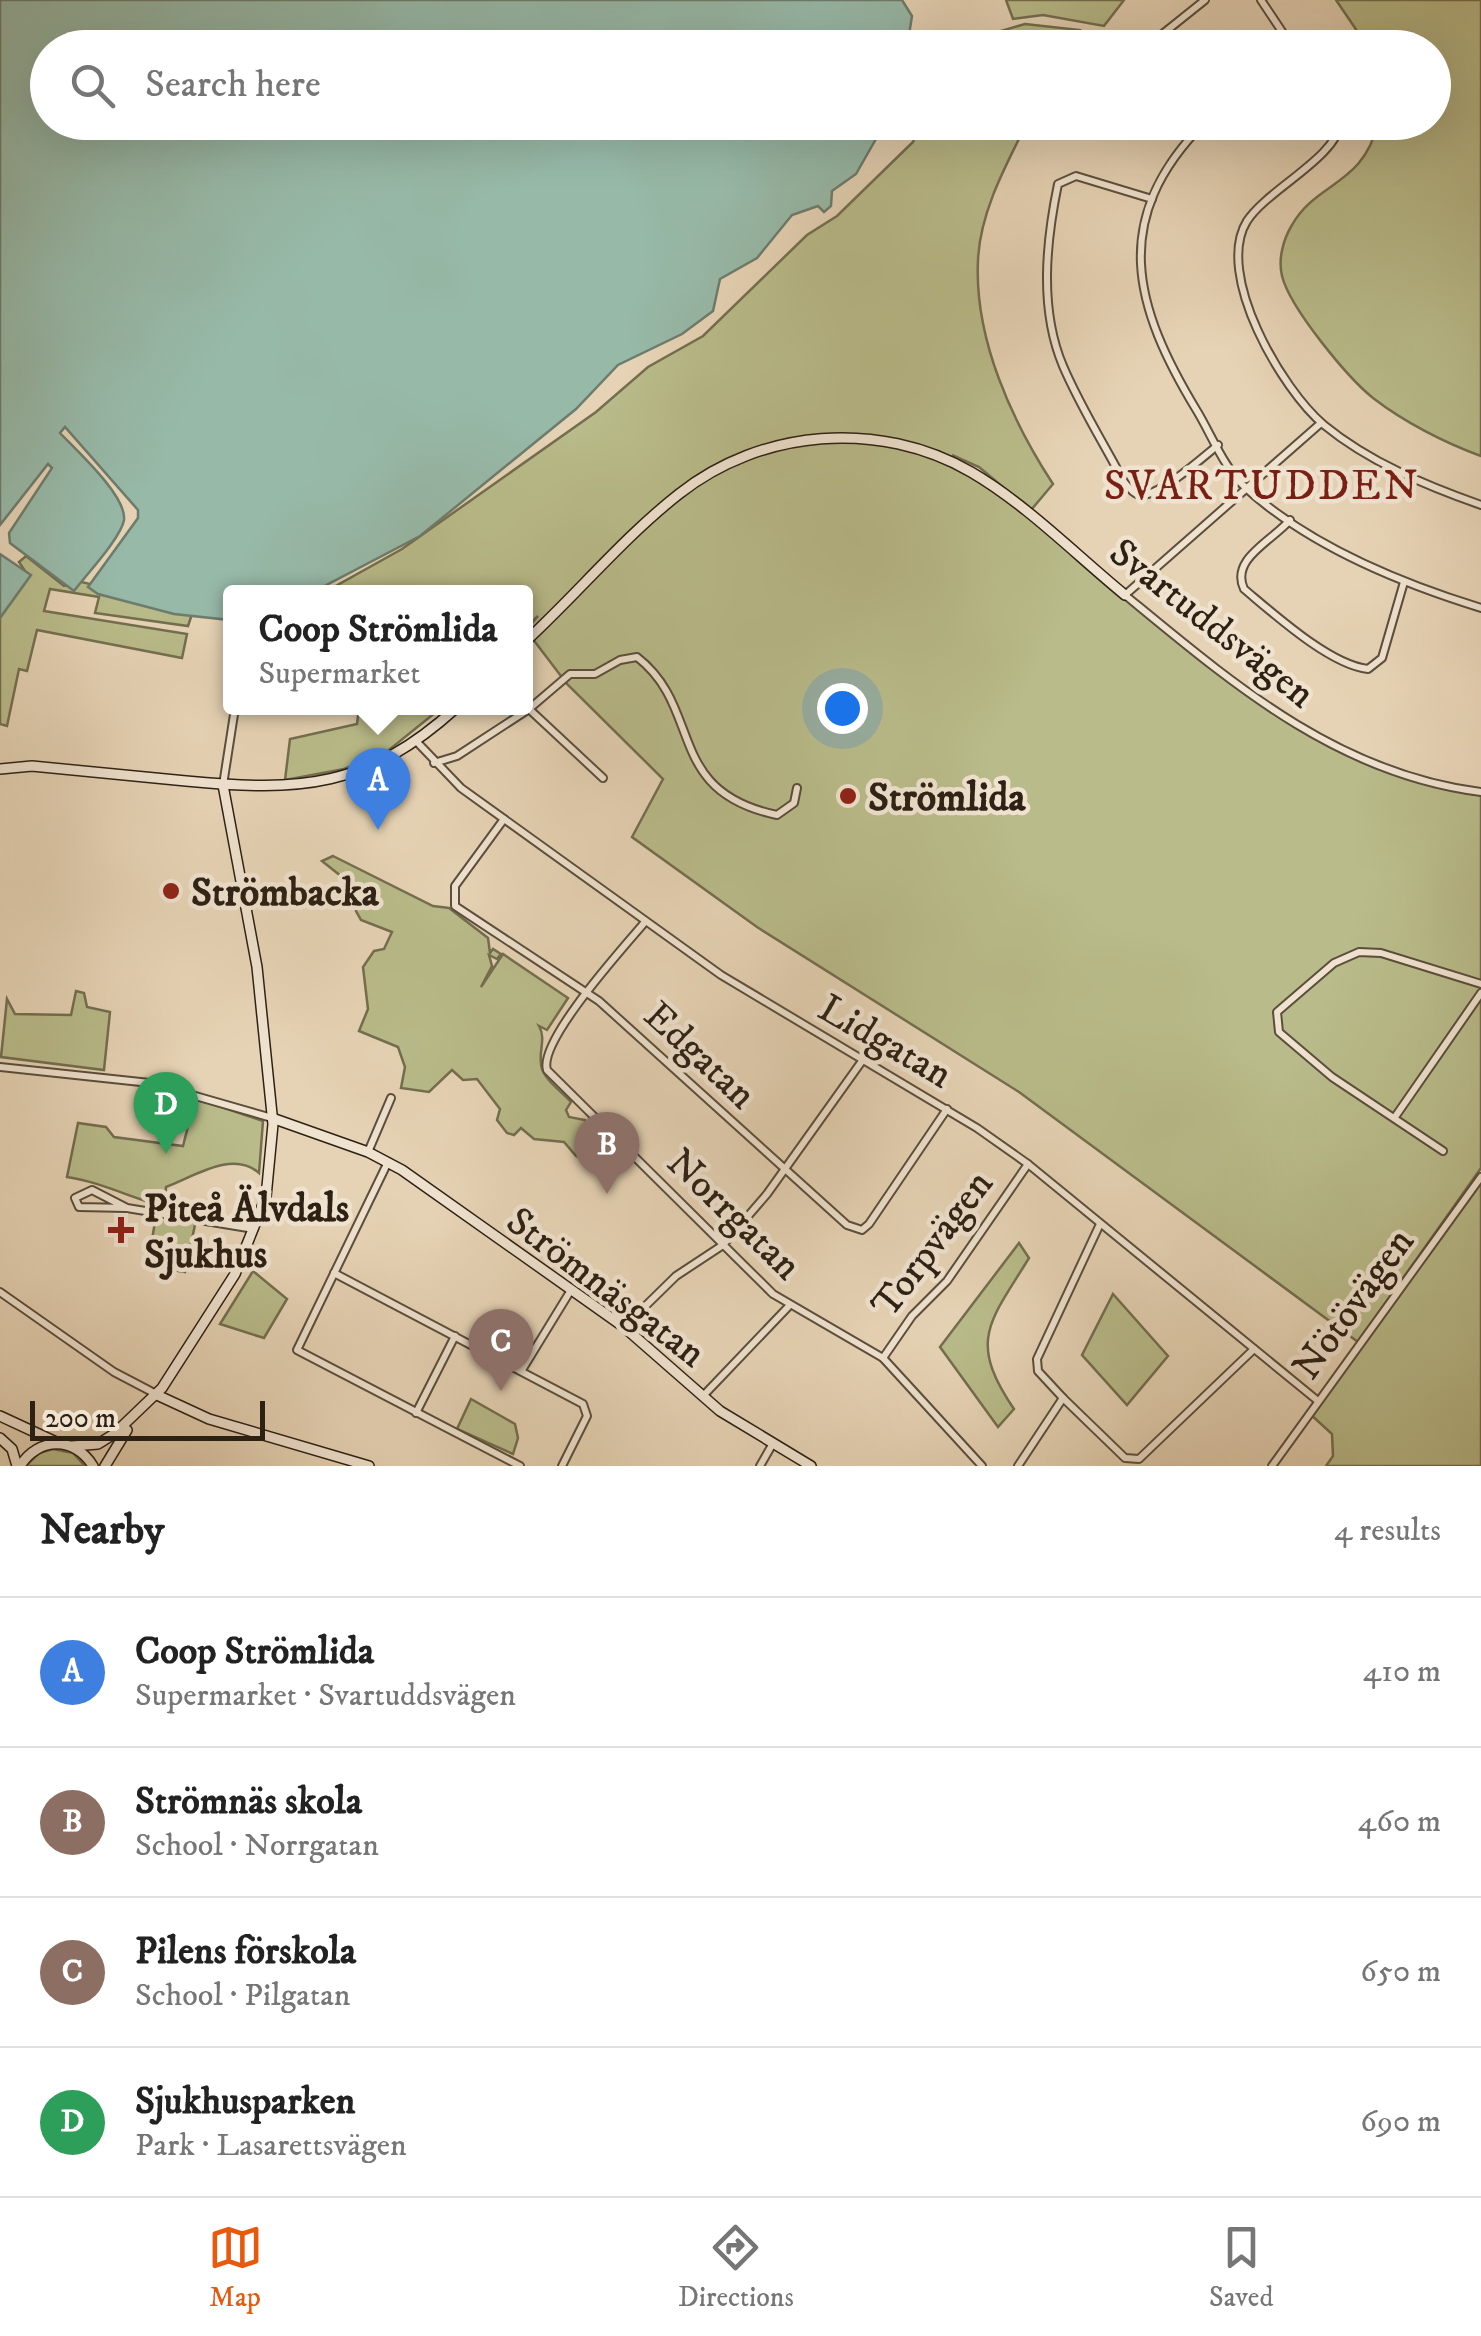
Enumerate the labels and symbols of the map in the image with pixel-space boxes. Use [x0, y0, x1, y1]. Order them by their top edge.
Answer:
district label: SVARTUDDEN [1104, 461, 1420, 513]
street label: Svartuddsvägen [1098, 529, 1324, 720]
your location [817, 683, 868, 734]
pin: A [346, 748, 410, 830]
place label: Strömlida [868, 774, 1026, 824]
marker: Strömlida [837, 785, 859, 807]
place label: Strömbacka [191, 869, 380, 919]
marker: Strömbacka [160, 880, 182, 902]
street label: Lidgatan [809, 984, 960, 1101]
street label: Edgatan [632, 992, 766, 1121]
pin: D [134, 1072, 198, 1154]
pin: B [574, 1112, 640, 1194]
street label: Norrgatan [655, 1139, 811, 1292]
street label: Torpvägen [862, 1161, 1005, 1328]
place label: Piteå Älvdals Sjukhus [144, 1184, 349, 1281]
street label: Strömnäsgatan [496, 1197, 715, 1380]
marker: Piteå Älvdals Sjukhus [108, 1217, 134, 1243]
street label: Nötövägen [1283, 1219, 1426, 1390]
pin: C [468, 1308, 534, 1391]
scale bar [30, 1396, 265, 1440]

